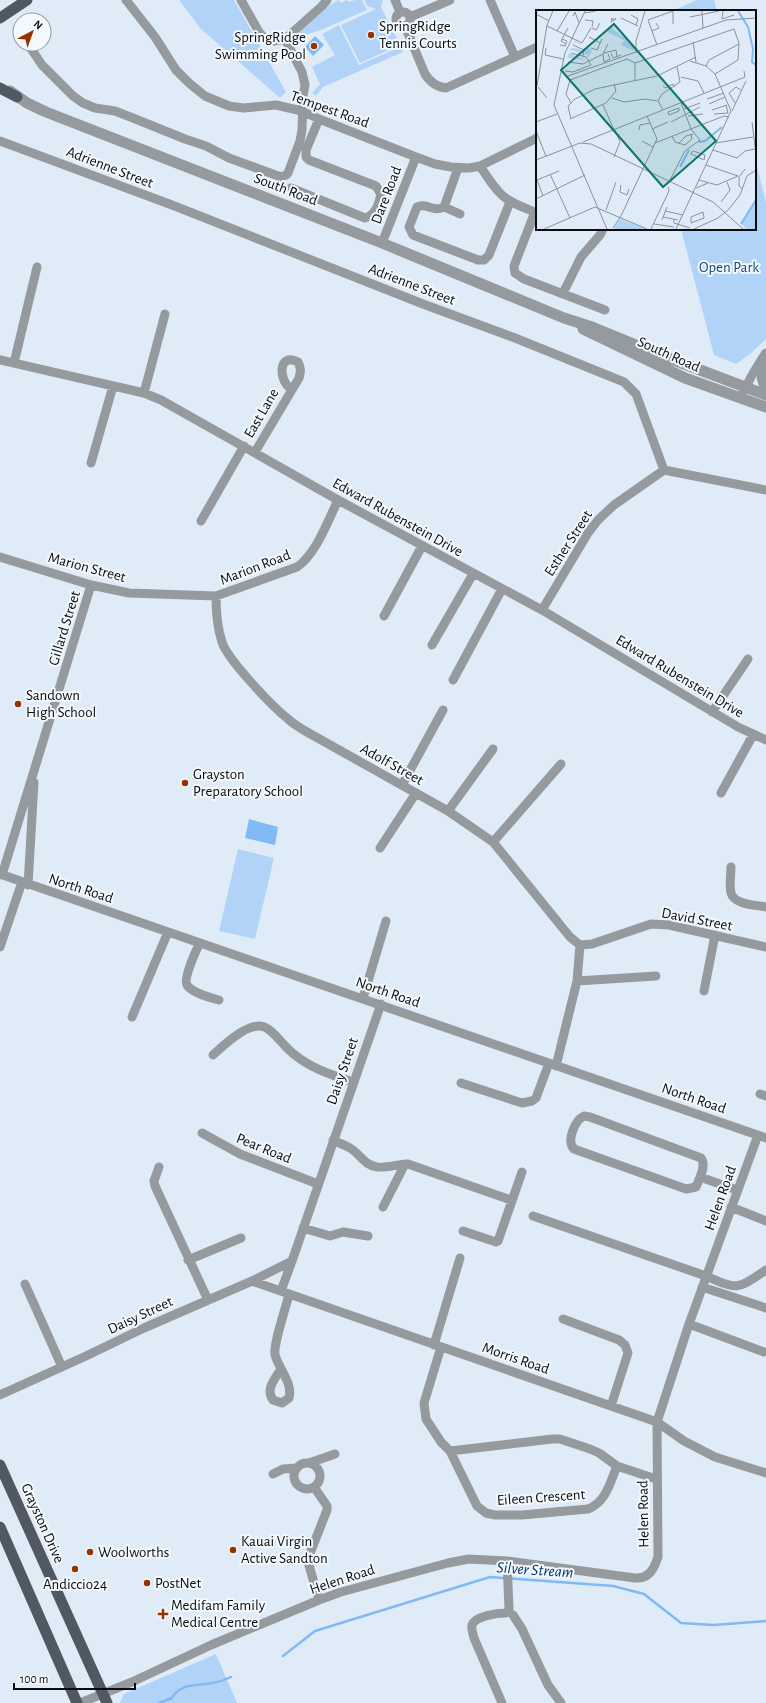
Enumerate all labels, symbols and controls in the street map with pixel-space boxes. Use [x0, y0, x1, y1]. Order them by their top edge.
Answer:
inset map [536, 10, 756, 230]
north arrow [12, 12, 52, 52]
text: N [32, 18, 45, 31]
place label: SpringRidge Tennis Courts [379, 19, 457, 51]
place label: SpringRidge Swimming Pool [215, 30, 306, 62]
marker: SpringRidge Tennis Courts [366, 30, 376, 40]
marker: SpringRidge Swimming Pool [309, 41, 319, 51]
street label: Tempest Road [289, 88, 371, 131]
street label: Adrienne Street [64, 144, 155, 191]
street label: Dare Road [369, 164, 404, 226]
street label: South Road [252, 171, 320, 208]
park label: Open Park [699, 260, 759, 275]
street label: Adrienne Street [366, 261, 457, 308]
street label: South Road [635, 334, 703, 375]
street label: East Lane [241, 386, 282, 441]
street label: Edward Rubenstein Drive [330, 475, 466, 560]
street label: Esther Street [542, 508, 595, 579]
street label: Marion Road [218, 547, 293, 588]
street label: Marion Street [46, 550, 127, 585]
street label: Gillard Street [46, 589, 83, 667]
street label: Edward Rubenstein Drive [613, 632, 746, 721]
place label: Sandown High School [26, 688, 96, 720]
marker: Sandown High School [13, 699, 23, 709]
street label: Adolf Street [358, 741, 426, 788]
place label: Grayston Preparatory School [193, 767, 303, 799]
marker: Grayston Preparatory School [180, 778, 190, 788]
street label: North Road [47, 871, 115, 906]
street label: David Street [660, 905, 734, 934]
street label: North Road [354, 974, 422, 1011]
street label: Daisy Street [324, 1035, 361, 1107]
street label: North Road [660, 1080, 728, 1117]
street label: Pear Road [234, 1131, 294, 1166]
street label: Helen Road [702, 1164, 739, 1232]
street label: Daisy Street [105, 1294, 175, 1337]
street label: Morris Road [480, 1340, 552, 1377]
street label: Helen Road [635, 1480, 652, 1548]
street label: Grayston Drive [18, 1481, 67, 1565]
street label: Eileen Crescent [496, 1487, 586, 1508]
place label: Kauai Virgin Active Sandton [241, 1534, 328, 1566]
place label: Woolworths [98, 1545, 169, 1560]
marker: Kauai Virgin Active Sandton [228, 1545, 238, 1555]
marker: Woolworths [85, 1547, 95, 1557]
water label: Silver Stream [496, 1559, 574, 1581]
street label: Helen Road [308, 1562, 377, 1597]
marker: Andiccio24 [70, 1564, 80, 1574]
place label: PostNet [155, 1576, 201, 1591]
place label: Andiccio24 [43, 1577, 107, 1592]
marker: PostNet [142, 1578, 152, 1588]
place label: Medifam Family Medical Centre [171, 1598, 266, 1630]
marker: Medifam Family Medical Centre [158, 1609, 168, 1619]
scale bar [14, 1665, 135, 1691]
text: 100 m [20, 1673, 48, 1685]

